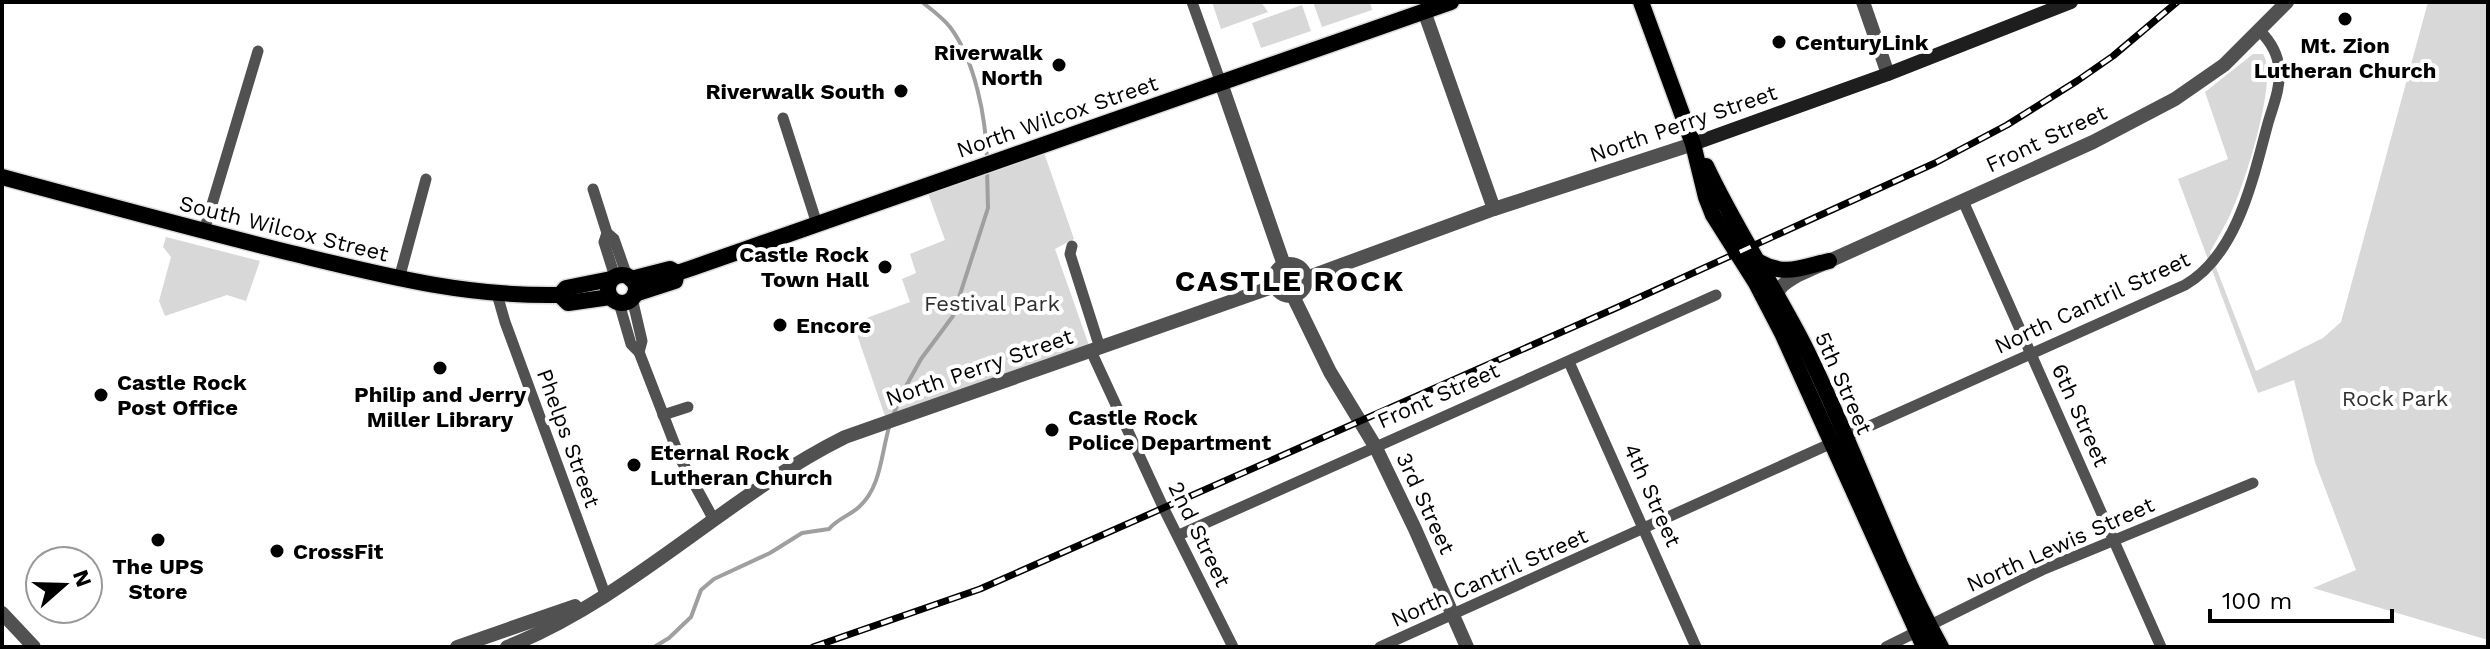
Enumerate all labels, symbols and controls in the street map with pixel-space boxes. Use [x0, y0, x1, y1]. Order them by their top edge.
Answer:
marker: Mt. Zion Lutheran Church [2336, 10, 2354, 28]
place label: CenturyLink [1795, 30, 1929, 55]
marker: CenturyLink [1770, 33, 1788, 51]
place label: Mt. Zion Lutheran Church [2254, 33, 2436, 83]
place label: Riverwalk North [934, 40, 1043, 90]
marker: Riverwalk North [1050, 56, 1068, 74]
street label: North Wilcox Street [953, 70, 1161, 163]
place label: Riverwalk South [705, 79, 885, 104]
street label: North Perry Street [1586, 80, 1780, 167]
marker: Riverwalk South [892, 82, 910, 100]
street label: Front Street [1982, 99, 2111, 177]
street label: South Wilcox Street [177, 190, 391, 267]
place label: Castle Rock Town Hall [739, 242, 870, 292]
street label: North Cantril Street [1991, 246, 2194, 359]
marker: Castle Rock Town Hall [876, 258, 894, 276]
district label: CASTLE ROCK [1175, 263, 1405, 298]
park label: Festival Park [924, 291, 1060, 316]
place label: Encore [796, 313, 871, 338]
marker: Encore [771, 316, 789, 334]
street label: North Perry Street [882, 324, 1076, 411]
street label: 5th Street [1810, 328, 1877, 438]
street label: Front Street [1373, 357, 1503, 433]
marker: Philip and Jerry Miller Library [431, 359, 449, 377]
street label: 6th Street [2047, 360, 2114, 471]
street label: Phelps Street [532, 365, 605, 511]
place label: Castle Rock Post Office [117, 370, 247, 420]
place label: Philip and Jerry Miller Library [354, 382, 527, 432]
marker: Castle Rock Post Office [92, 386, 110, 404]
park label: Rock Park [2342, 386, 2448, 411]
place label: Castle Rock Police Department [1068, 405, 1271, 455]
marker: Castle Rock Police Department [1043, 421, 1061, 439]
place label: Eternal Rock Lutheran Church [650, 440, 833, 490]
street label: 4th Street [1619, 440, 1686, 551]
street label: 3rd Street [1391, 449, 1460, 558]
marker: Eternal Rock Lutheran Church [625, 456, 643, 474]
street label: 2nd Street [1163, 478, 1236, 591]
street label: North Lewis Street [1963, 492, 2158, 597]
street label: North Cantril Street [1387, 523, 1591, 632]
marker: The UPS Store [149, 531, 167, 549]
place label: CrossFit [293, 539, 384, 564]
marker: CrossFit [268, 542, 286, 560]
north arrow [24, 545, 104, 625]
place label: The UPS Store [112, 554, 204, 604]
text: N [68, 566, 97, 590]
scale bar [2210, 573, 2392, 623]
text: 100 m [2222, 587, 2292, 615]

